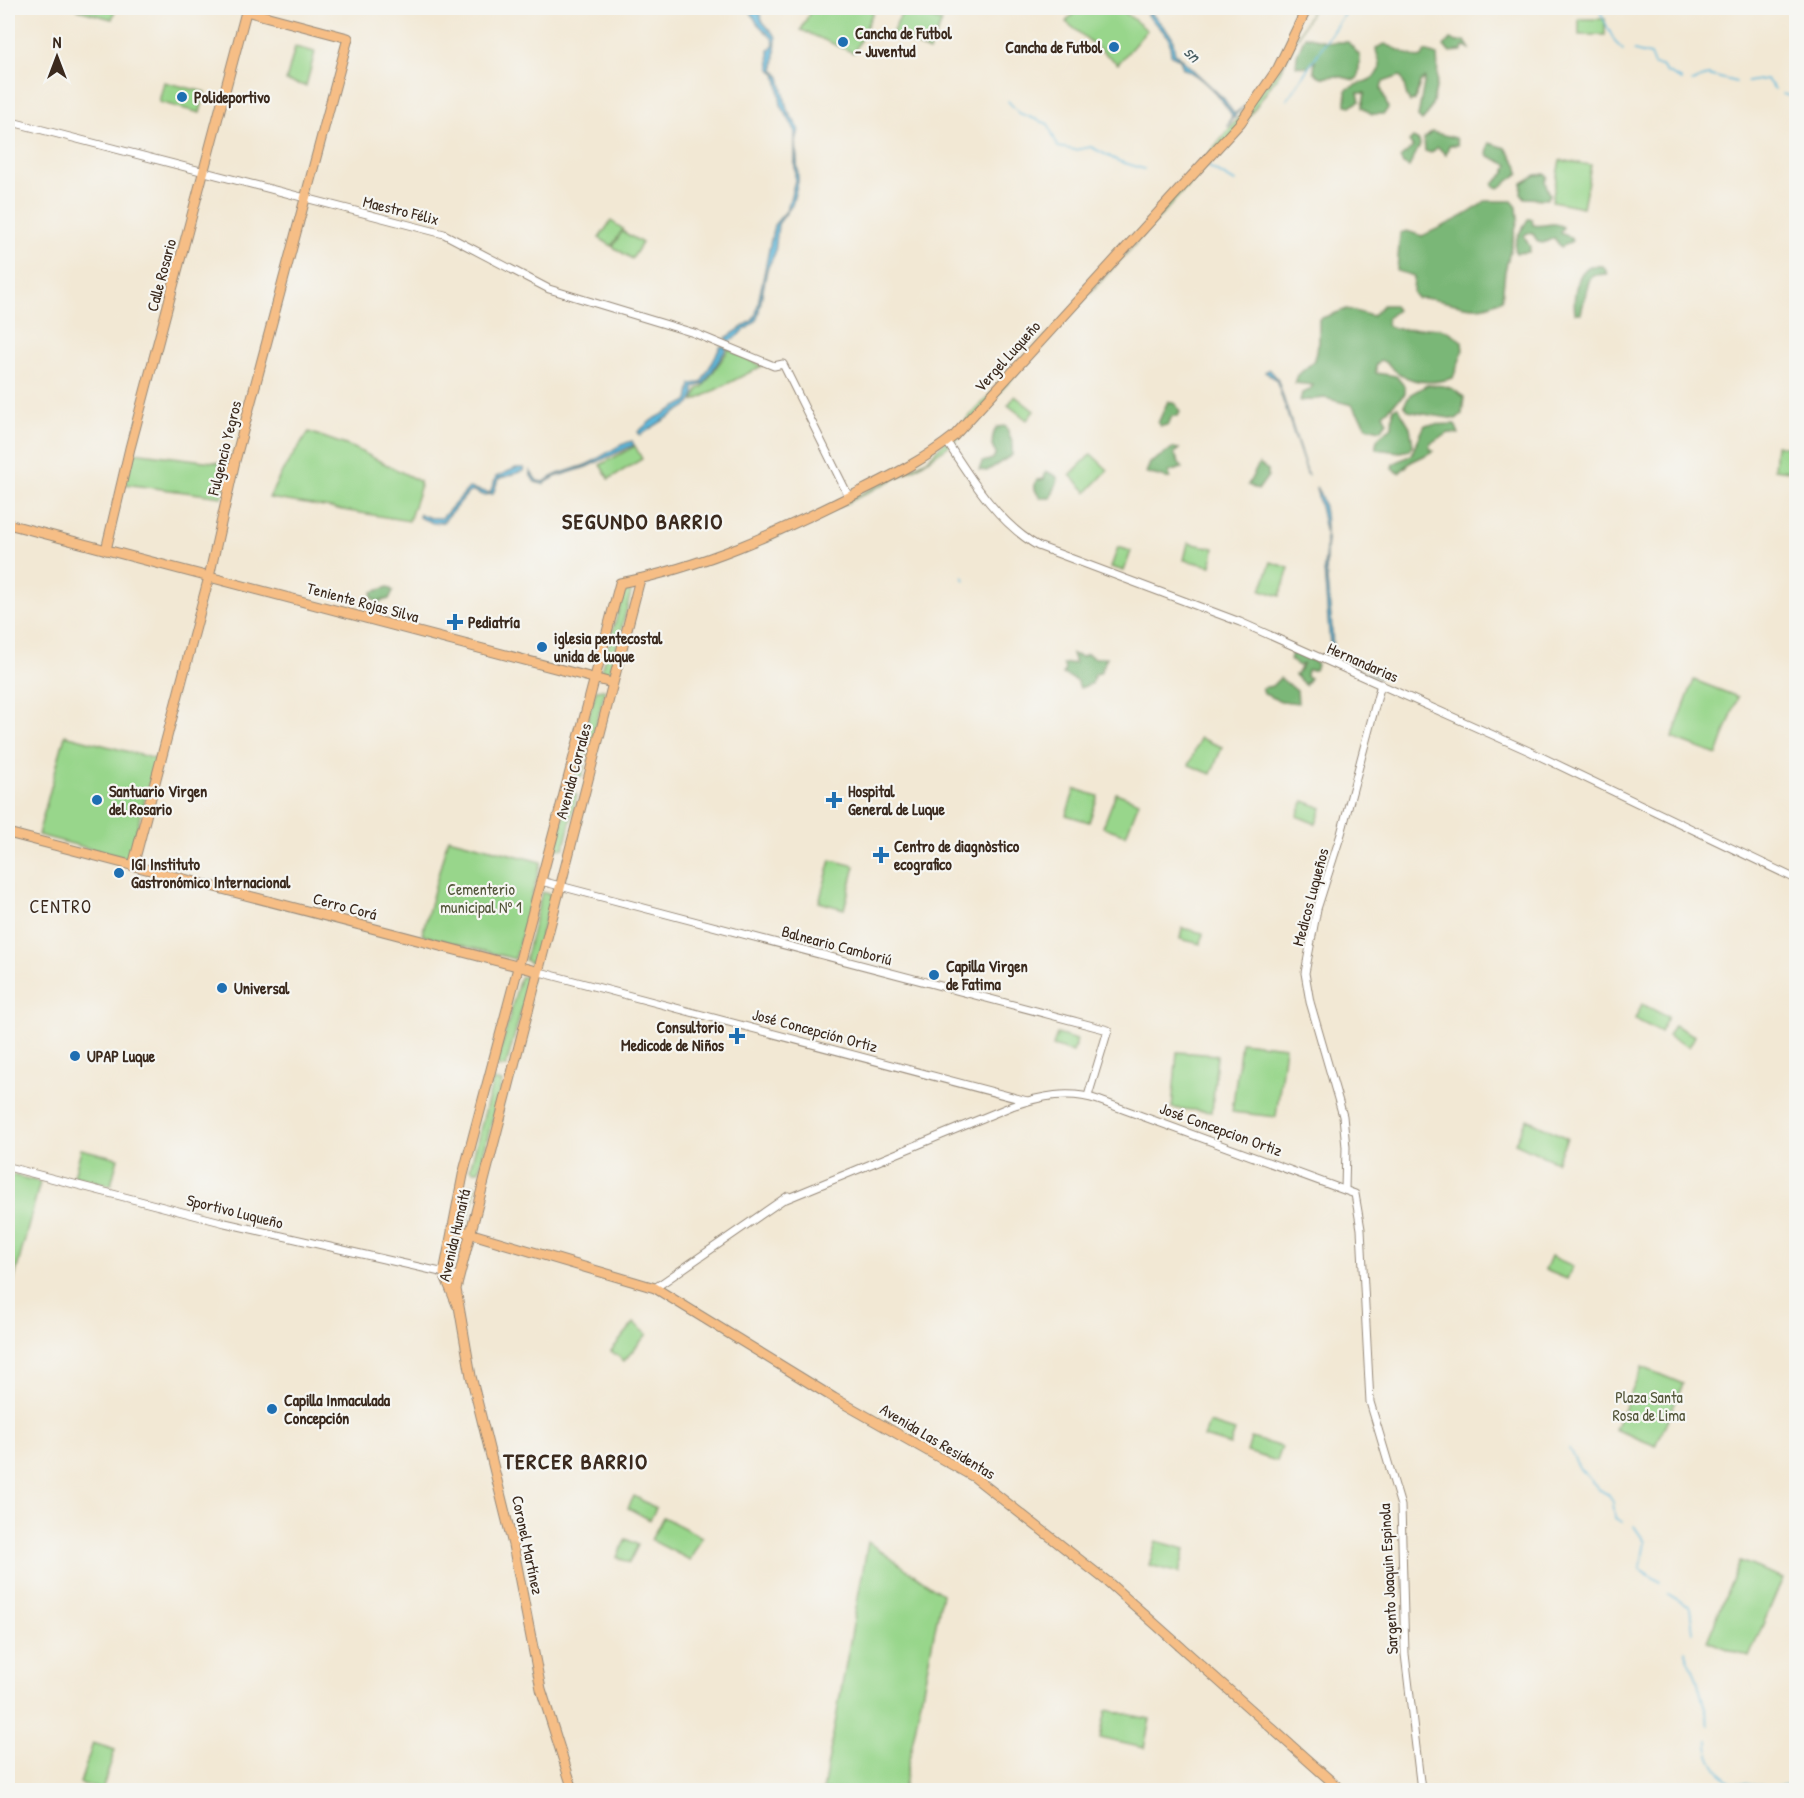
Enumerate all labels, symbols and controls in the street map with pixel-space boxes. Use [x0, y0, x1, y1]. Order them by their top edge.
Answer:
place label: Cancha de Futbol - Juventud [855, 22, 952, 62]
north arrow [27, 27, 87, 87]
text: N [53, 31, 62, 53]
marker: Cancha de Futbol - Juventud [836, 35, 850, 49]
place label: Cancha de Futbol [1005, 36, 1103, 58]
water label: sn [1178, 39, 1208, 69]
marker: Cancha de Futbol [1107, 40, 1121, 54]
place label: Polideportivo [194, 86, 271, 109]
marker: Polideportivo [175, 90, 189, 104]
street label: Maestro Félix [361, 190, 441, 230]
street label: Calle Rosario [141, 236, 181, 314]
street label: Vergel Luqueño [969, 315, 1045, 396]
street label: Fulgencio Yegros [201, 398, 246, 499]
district label: SEGUNDO BARRIO [562, 506, 724, 536]
street label: Teniente Rojas Silva [304, 576, 422, 628]
place label: Pediatría [468, 611, 520, 633]
marker: Pediatría [446, 613, 464, 631]
place label: iglesia pentecostal unida de luque [554, 627, 663, 668]
street label: Hernandarias [1324, 637, 1402, 687]
marker: iglesia pentecostal unida de luque [535, 640, 549, 654]
street label: Avenida Corrales [550, 721, 596, 821]
place label: Santuario Virgen del Rosario [109, 780, 207, 820]
place label: Hospital General de Luque [848, 780, 945, 821]
marker: Hospital General de Luque [825, 791, 843, 809]
marker: Santuario Virgen del Rosario [90, 793, 104, 807]
place label: Centro de diagnòstico ecografico [894, 835, 1020, 876]
marker: Centro de diagnòstico ecografico [872, 846, 890, 864]
street label: Medicos Luqueños [1286, 846, 1334, 948]
place label: IGI Instituto Gastronómico Internacional [131, 853, 291, 893]
marker: IGI Instituto Gastronómico Internacional [112, 866, 126, 880]
park label: Cementerio municipal Nº 1 [440, 878, 522, 918]
street label: Cerro Corá [311, 887, 379, 925]
district label: CENTRO [30, 894, 93, 919]
street label: Balneario Camboriú [779, 920, 895, 970]
place label: Capilla Virgen de Fatima [946, 955, 1028, 995]
marker: Capilla Virgen de Fatima [927, 968, 941, 982]
place label: Universal [234, 977, 290, 999]
marker: Universal [215, 981, 229, 995]
street label: José Concepción Ortiz [750, 1003, 880, 1057]
place label: Consultorio Medicode de Niños [621, 1016, 725, 1056]
marker: Consultorio Medicode de Niños [728, 1027, 746, 1045]
place label: UPAP Luque [87, 1045, 156, 1068]
marker: UPAP Luque [68, 1049, 82, 1063]
street label: José Concepcion Ortiz [1157, 1097, 1285, 1161]
street label: Avenida Humaitá [433, 1187, 475, 1283]
street label: Sportivo Luqueño [184, 1188, 286, 1234]
park label: Plaza Santa Rosa de Lima [1613, 1386, 1685, 1426]
place label: Capilla Inmaculada Concepción [284, 1389, 391, 1430]
street label: Avenida Las Residentas [876, 1398, 1000, 1484]
marker: Capilla Inmaculada Concepción [265, 1402, 279, 1416]
district label: TERCER BARRIO [502, 1446, 649, 1476]
street label: Coronel Martínez [507, 1493, 549, 1597]
street label: Sargento Joaquin Espinola [1373, 1503, 1403, 1655]

